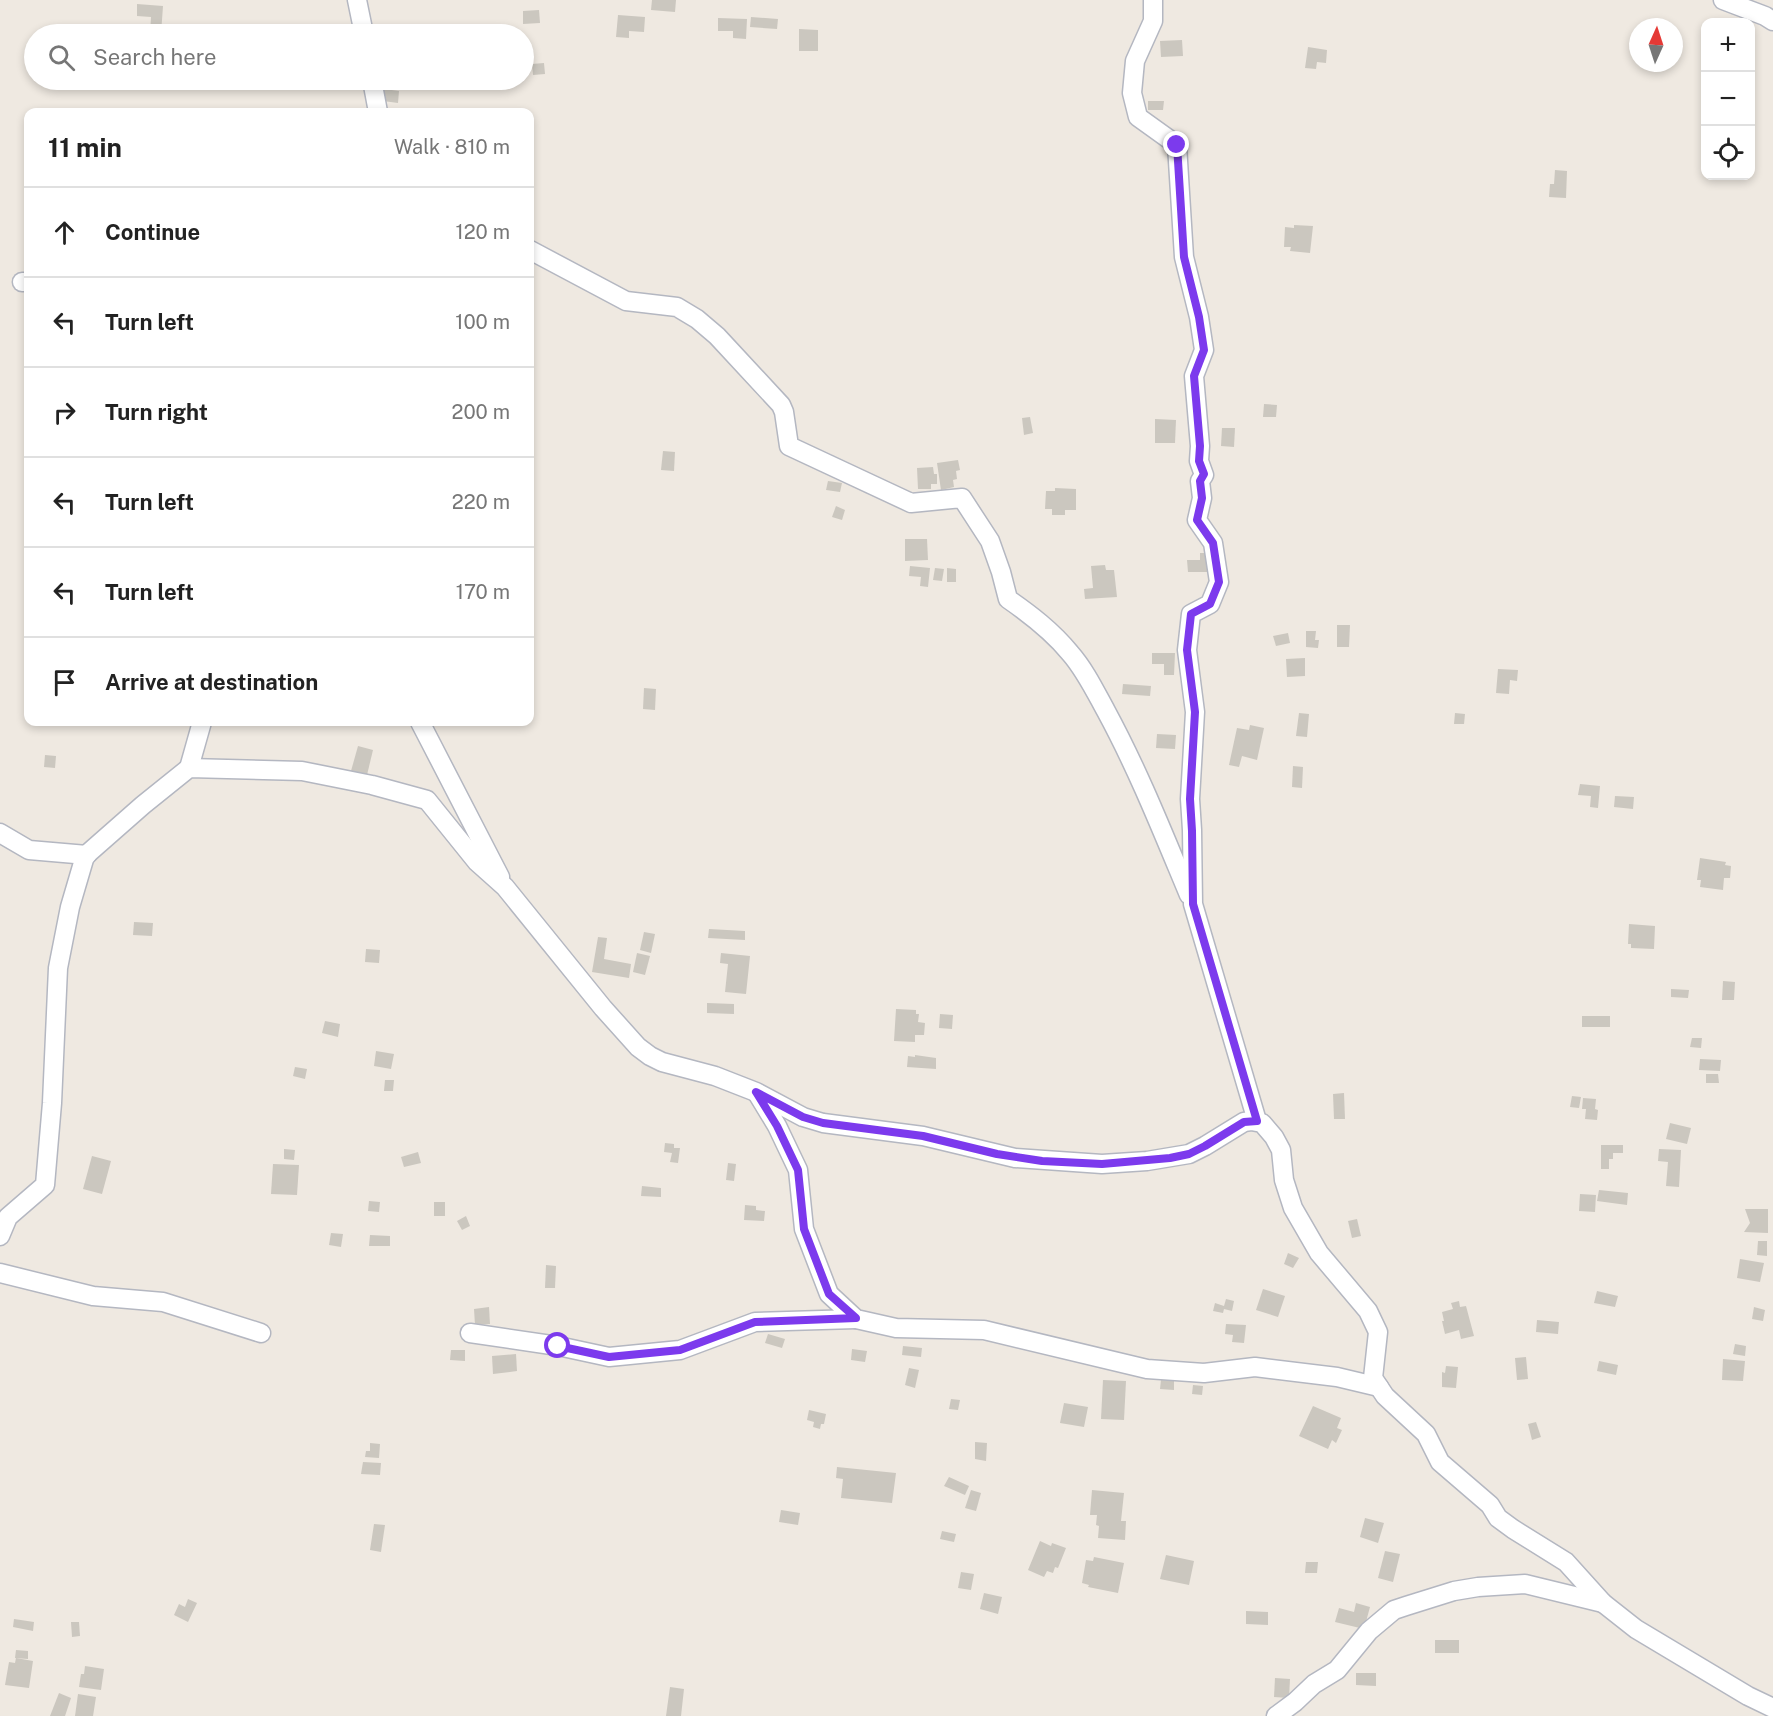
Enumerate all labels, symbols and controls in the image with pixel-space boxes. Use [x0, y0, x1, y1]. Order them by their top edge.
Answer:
north arrow [1629, 18, 1683, 72]
map controls [1701, 18, 1755, 180]
button: + [1701, 18, 1755, 72]
search box [24, 24, 534, 90]
icon: search [45, 41, 78, 74]
text: Search here [93, 44, 217, 70]
button: − [1701, 72, 1755, 126]
button: locate [1701, 126, 1755, 180]
route end [1163, 131, 1189, 157]
text: 11 min [48, 132, 122, 163]
text: Walk · 810 m [394, 135, 510, 159]
icon: ahead [48, 216, 81, 249]
text: Continue [105, 219, 200, 245]
text: 120 m [456, 220, 510, 244]
icon: left [48, 306, 81, 339]
text: Turn left [105, 309, 194, 335]
text: 100 m [455, 310, 510, 334]
icon: right [48, 396, 81, 429]
text: Turn right [105, 399, 208, 425]
text: 200 m [452, 400, 510, 424]
icon: left [48, 486, 81, 519]
text: Turn left [105, 489, 194, 515]
text: 220 m [452, 490, 510, 514]
icon: left [48, 576, 81, 609]
text: Turn left [105, 579, 194, 605]
text: 170 m [456, 580, 510, 604]
icon: arrive [48, 666, 81, 699]
text: Arrive at destination [105, 669, 318, 695]
route start [544, 1332, 570, 1358]

